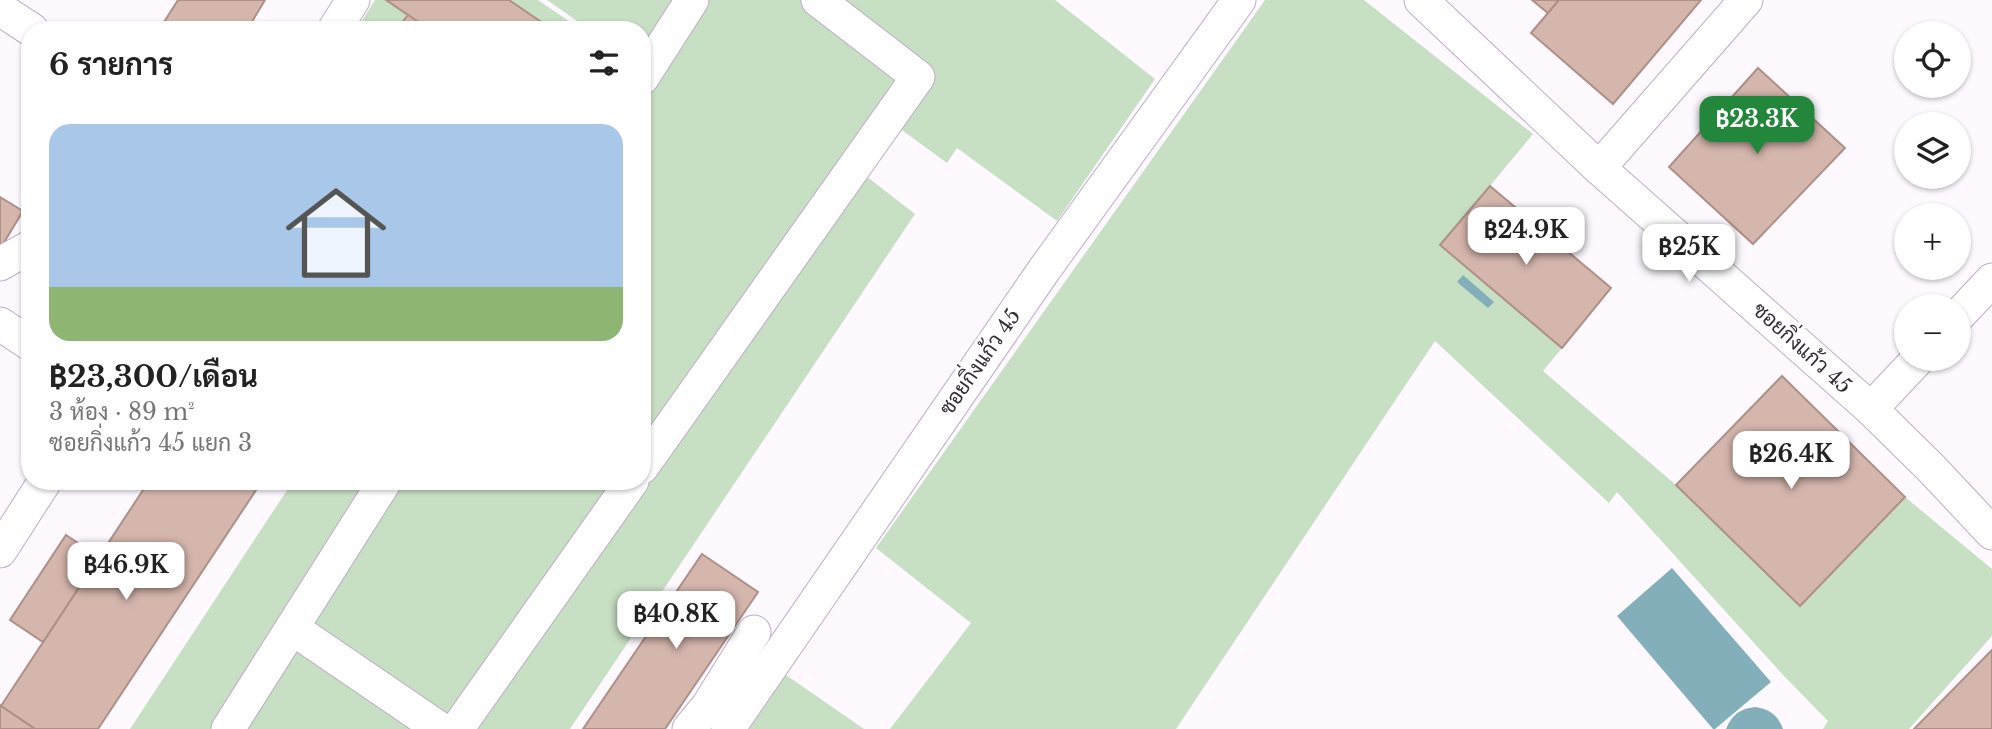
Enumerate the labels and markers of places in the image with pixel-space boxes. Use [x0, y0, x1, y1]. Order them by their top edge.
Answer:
pin: ฿23.3K [1700, 96, 1814, 156]
pin: ฿24.9K [1469, 208, 1583, 267]
pin: ฿25K [1648, 224, 1730, 284]
pin: ฿26.4K [1734, 432, 1848, 491]
pin: ฿46.9K [69, 542, 183, 602]
pin: ฿40.8K [619, 592, 733, 651]

